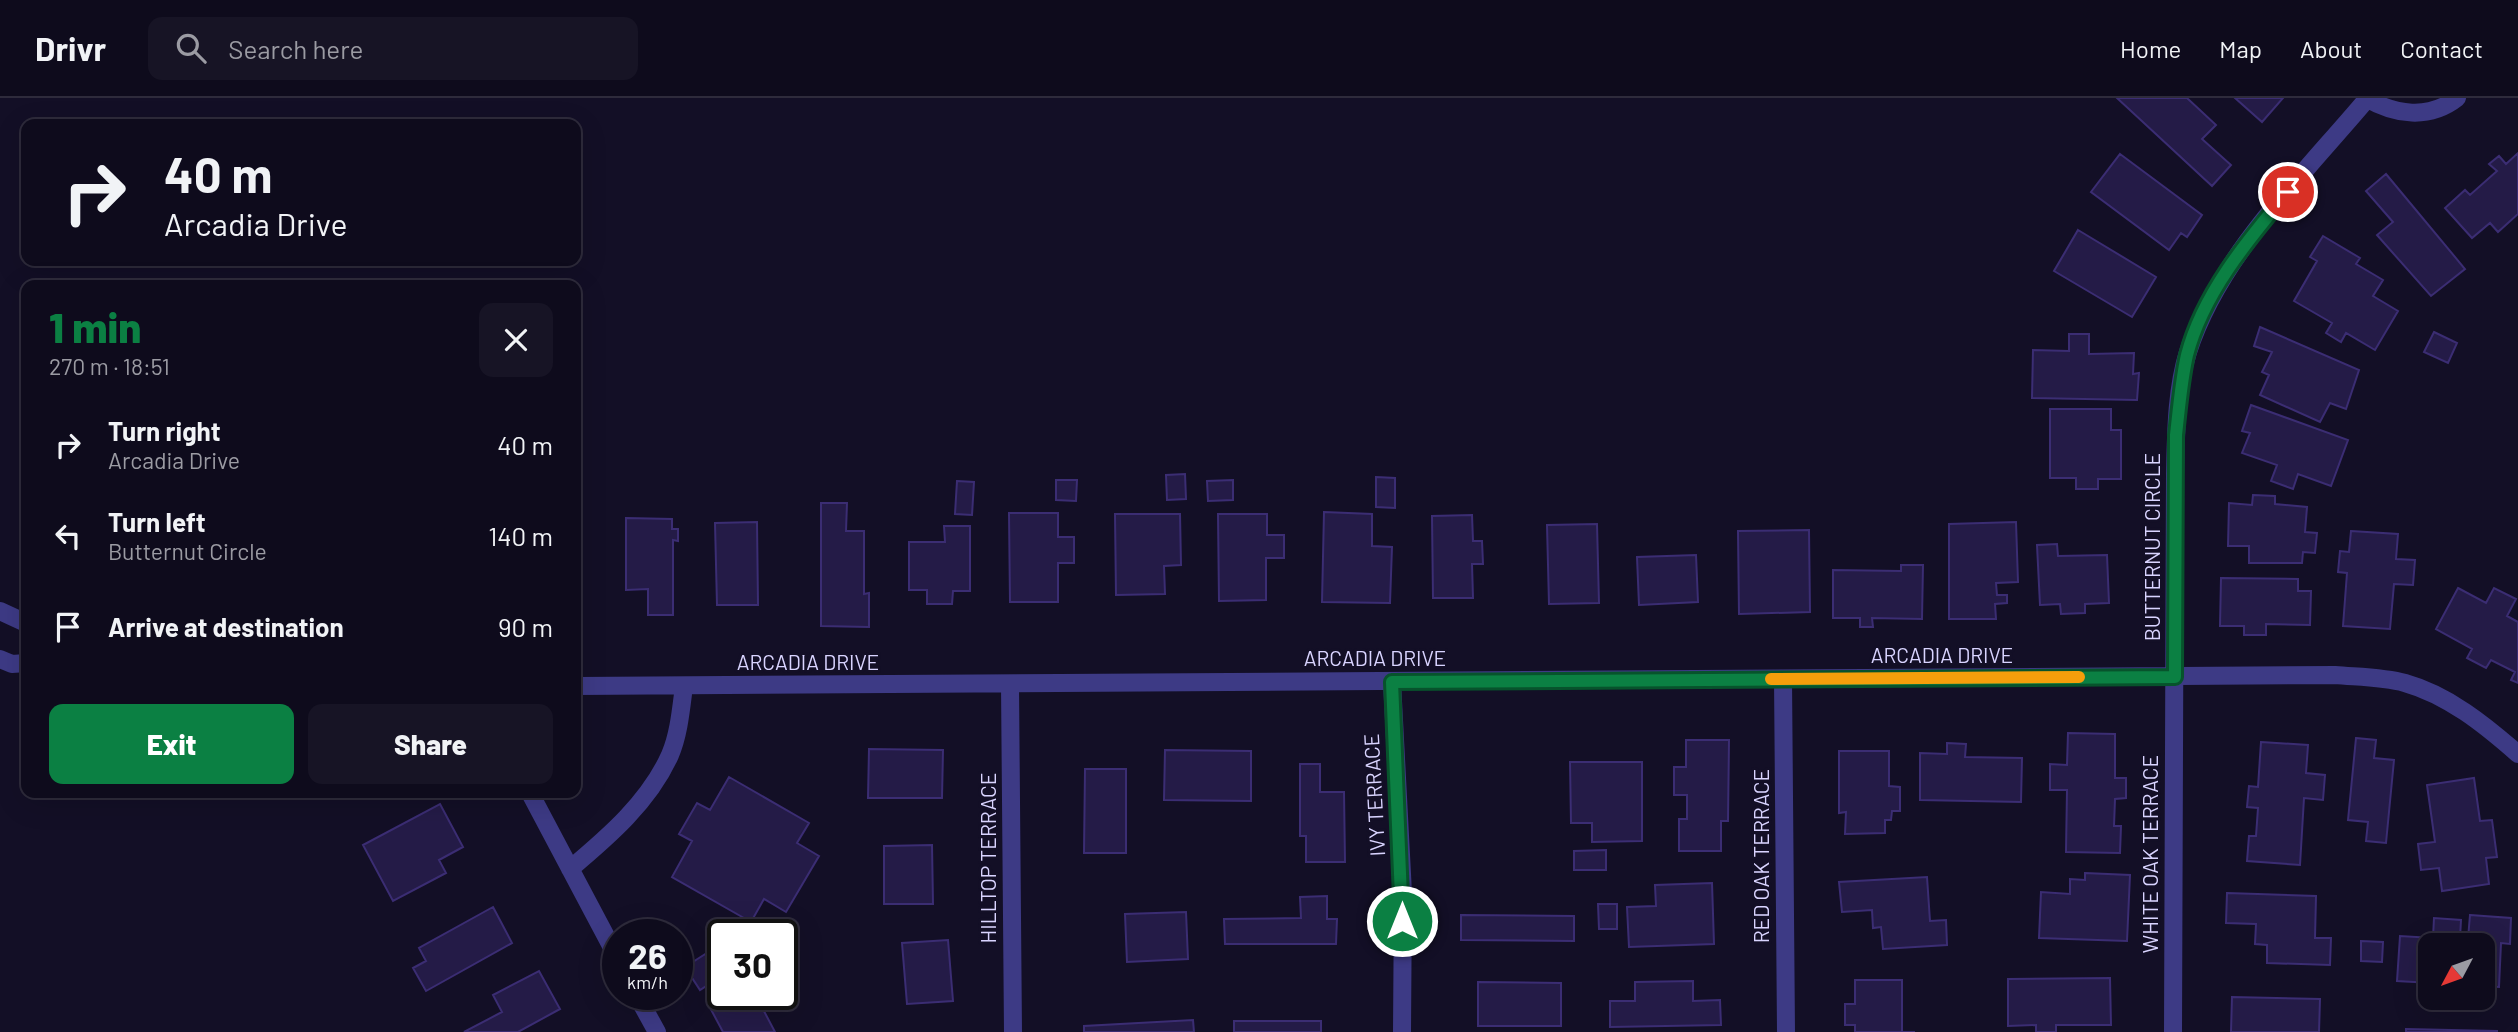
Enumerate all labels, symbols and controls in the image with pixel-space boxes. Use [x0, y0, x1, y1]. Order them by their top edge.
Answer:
search box [148, 17, 638, 80]
text: Drivr [35, 28, 106, 68]
icon: search [172, 29, 210, 67]
text: Search here [228, 33, 363, 64]
text: Home [2120, 34, 2181, 63]
text: Map [2219, 34, 2262, 63]
text: About [2300, 34, 2362, 63]
text: Contact [2400, 34, 2483, 63]
text: 40 m [164, 144, 272, 203]
icon: right [49, 147, 140, 238]
pin [2258, 162, 2318, 222]
icon: arrive [2269, 173, 2307, 211]
text: Arcadia Drive [164, 204, 348, 242]
text: 1 min [49, 301, 141, 351]
button: close [479, 303, 553, 377]
text: 270 m · 18:51 [49, 352, 170, 380]
text: Turn right [108, 415, 221, 446]
icon: right [49, 426, 87, 464]
text: 40 m [497, 429, 553, 460]
text: Arcadia Drive [108, 446, 240, 474]
street label: BUTTERNUT CIRCLE [2139, 453, 2164, 641]
text: Turn left [108, 506, 206, 537]
icon: left [49, 517, 87, 555]
text: 140 m [488, 520, 553, 551]
text: Butternut Circle [108, 537, 267, 565]
icon: arrive [49, 608, 87, 646]
text: Arrive at destination [108, 611, 344, 642]
text: 90 m [498, 611, 553, 642]
street label: ARCADIA DRIVE [1871, 642, 2013, 667]
street label: ARCADIA DRIVE [1304, 645, 1446, 670]
street label: ARCADIA DRIVE [737, 649, 879, 674]
button: Exit [49, 704, 294, 784]
button: Share [308, 704, 553, 784]
street label: IVY TERRACE [1358, 733, 1389, 857]
street label: WHITE OAK TERRACE [2137, 755, 2162, 953]
street label: RED OAK TERRACE [1748, 769, 1773, 943]
street label: HILLTOP TERRACE [975, 773, 1000, 943]
position arrow [1365, 884, 1439, 958]
speed limit sign: 30 [707, 919, 798, 1010]
north arrow [2418, 933, 2496, 1010]
map controls [2418, 933, 2495, 1010]
text: 26 [628, 934, 667, 976]
text: km/h [627, 971, 668, 993]

